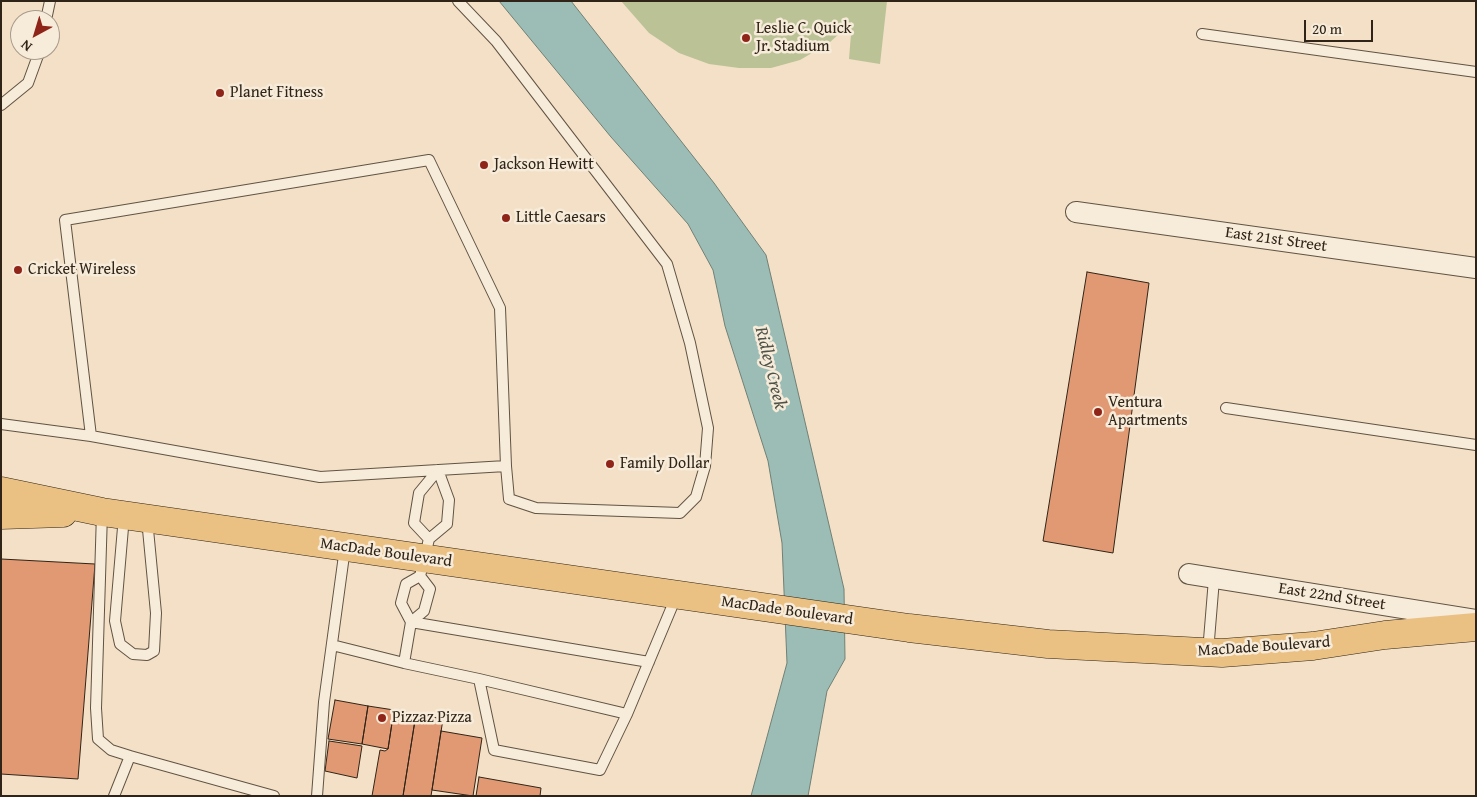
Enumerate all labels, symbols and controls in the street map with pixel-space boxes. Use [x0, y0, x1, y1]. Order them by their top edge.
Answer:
north arrow [10, 10, 60, 60]
scale bar [1307, 10, 1376, 42]
text: 20 m [1312, 18, 1342, 39]
place label: Leslie C. Quick Jr. Stadium [756, 19, 852, 57]
marker: Leslie C. Quick Jr. Stadium [740, 32, 752, 44]
text: N [16, 35, 36, 57]
place label: Planet Fitness [230, 83, 323, 103]
marker: Planet Fitness [214, 87, 226, 99]
place label: Jackson Hewitt [494, 155, 594, 175]
marker: Jackson Hewitt [478, 159, 490, 171]
place label: Little Caesars [516, 208, 606, 228]
marker: Little Caesars [500, 212, 512, 224]
street label: East 21st Street [1224, 223, 1328, 257]
place label: Cricket Wireless [28, 260, 136, 280]
marker: Cricket Wireless [12, 264, 24, 276]
water label: Ridley Creek [749, 324, 791, 412]
place label: Ventura Apartments [1108, 393, 1188, 431]
marker: Ventura Apartments [1092, 406, 1104, 418]
place label: Family Dollar [620, 454, 709, 474]
marker: Family Dollar [604, 458, 616, 470]
street label: MacDade Boulevard [319, 534, 453, 572]
street label: East 22nd Street [1277, 579, 1387, 615]
street label: MacDade Boulevard [720, 592, 854, 630]
street label: MacDade Boulevard [1197, 633, 1331, 661]
place label: Pizzaz Pizza [392, 708, 472, 728]
marker: Pizzaz Pizza [376, 712, 388, 724]

